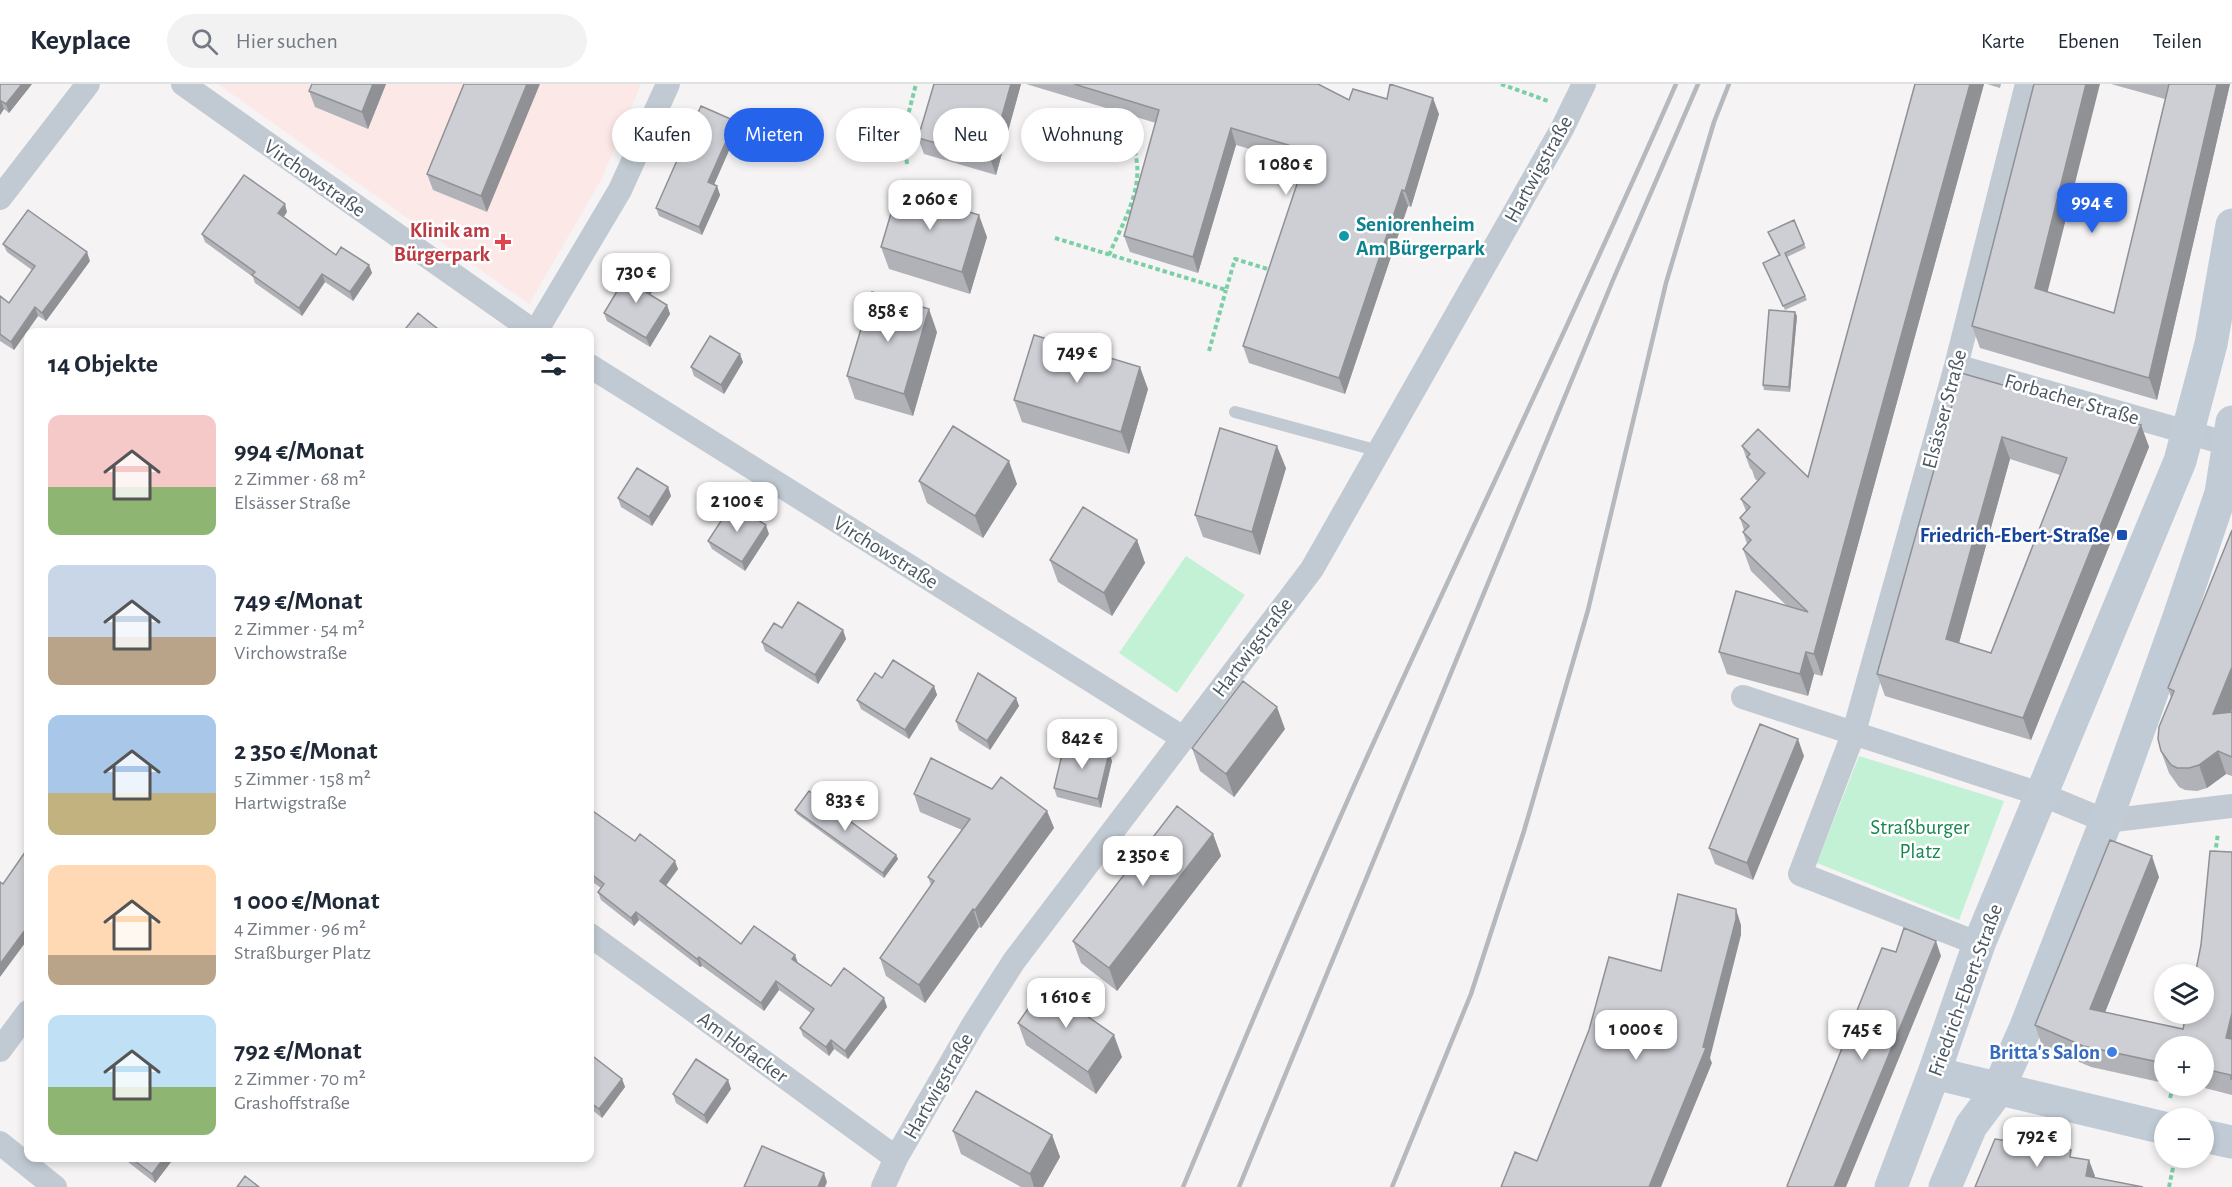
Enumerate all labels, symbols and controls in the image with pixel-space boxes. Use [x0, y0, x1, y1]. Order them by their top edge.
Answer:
search box [167, 14, 587, 68]
icon: search [188, 25, 221, 58]
text: Keyplace [30, 27, 131, 55]
text: Hier suchen [236, 30, 338, 52]
text: Karte [1981, 31, 2025, 52]
text: Ebenen [2058, 31, 2120, 52]
text: Teilen [2153, 31, 2202, 52]
chip: Kaufen [612, 108, 712, 162]
chip: Mieten [724, 108, 824, 162]
chip: Filter [836, 108, 921, 162]
chip: Neu [933, 108, 1009, 162]
chip: Wohnung [1021, 108, 1144, 162]
street label: Hartwigstraße [1501, 112, 1576, 226]
street label: Virchowstraße [260, 136, 369, 221]
pin: 1 080 € [1231, 145, 1341, 196]
text: 1 080 € [1259, 154, 1313, 174]
pin: 2 060 € [875, 180, 985, 231]
pin: 994 € [2050, 183, 2134, 234]
text: 2 060 € [902, 189, 958, 209]
text: 994 € [2071, 192, 2113, 212]
place label: Seniorenheim Am Bürgerpark [1356, 214, 1485, 259]
place label: Klinik am Bürgerpark [394, 220, 491, 265]
marker: Seniorenheim Am Bürgerpark [1337, 229, 1351, 243]
marker: Klinik am Bürgerpark [494, 233, 512, 251]
pin: 730 € [594, 253, 678, 304]
text: 730 € [616, 262, 656, 282]
pin: 858 € [846, 292, 930, 343]
text: 858 € [868, 301, 908, 321]
pin: 749 € [1035, 333, 1119, 384]
text: 749 € [1057, 342, 1097, 362]
street label: Elsässer Straße [1918, 347, 1970, 471]
icon: filters [537, 348, 570, 381]
text: 14 Objekte [48, 351, 158, 377]
street label: Forbacher Straße [2002, 370, 2142, 429]
text: 994 €/Monat [234, 438, 364, 464]
icon: home [96, 439, 168, 511]
text: 2 Zimmer · 68 m² [234, 469, 366, 489]
pin: 2 100 € [682, 482, 792, 533]
text: 2 100 € [711, 491, 763, 511]
text: Elsässer Straße [234, 493, 351, 513]
street label: Virchowstraße [830, 512, 942, 593]
place label: Friedrich-Ebert-Straße [1920, 525, 2110, 546]
marker: Friedrich-Ebert-Straße [2115, 528, 2129, 542]
text: 749 €/Monat [234, 588, 362, 614]
icon: home [96, 589, 168, 661]
street label: Hartwigstraße [1208, 594, 1296, 701]
text: 2 Zimmer · 54 m² [234, 619, 365, 639]
text: Virchowstraße [234, 643, 347, 663]
pin: 842 € [1040, 719, 1124, 770]
text: 842 € [1061, 728, 1103, 748]
text: 2 350 €/Monat [234, 738, 378, 764]
icon: home [96, 739, 168, 811]
text: 5 Zimmer · 158 m² [234, 769, 371, 789]
pin: 833 € [803, 781, 887, 832]
text: 833 € [825, 790, 865, 810]
text: Hartwigstraße [234, 793, 347, 813]
park label: Straßburger Platz [1870, 817, 1970, 862]
pin: 2 350 € [1088, 836, 1198, 887]
text: 2 350 € [1117, 845, 1169, 865]
text: 1 000 €/Monat [234, 888, 379, 914]
icon: home [96, 889, 168, 961]
street label: Friedrich-Ebert-Straße [1925, 901, 2006, 1079]
text: 4 Zimmer · 96 m² [234, 919, 366, 939]
text: Straßburger Platz [234, 943, 371, 963]
map controls [2154, 964, 2214, 1168]
button: layers [2154, 964, 2214, 1024]
pin: 1 610 € [1011, 978, 1121, 1029]
text: 1 610 € [1041, 987, 1091, 1007]
street label: Am Hofacker [694, 1008, 792, 1087]
pin: 1 000 € [1581, 1010, 1691, 1061]
pin: 745 € [1820, 1010, 1904, 1061]
text: 1 000 € [1609, 1019, 1663, 1039]
text: 745 € [1842, 1019, 1882, 1039]
street label: Hartwigstraße [900, 1030, 977, 1143]
button: + [2154, 1036, 2214, 1096]
text: 792 €/Monat [234, 1038, 362, 1064]
icon: home [96, 1039, 168, 1111]
place label: Britta's Salon [1989, 1042, 2100, 1063]
marker: Britta's Salon [2105, 1045, 2119, 1059]
text: 2 Zimmer · 70 m² [234, 1069, 366, 1089]
text: Grashoffstraße [234, 1093, 350, 1113]
button: − [2154, 1108, 2214, 1168]
pin: 792 € [1995, 1117, 2079, 1168]
text: 792 € [2017, 1126, 2057, 1146]

